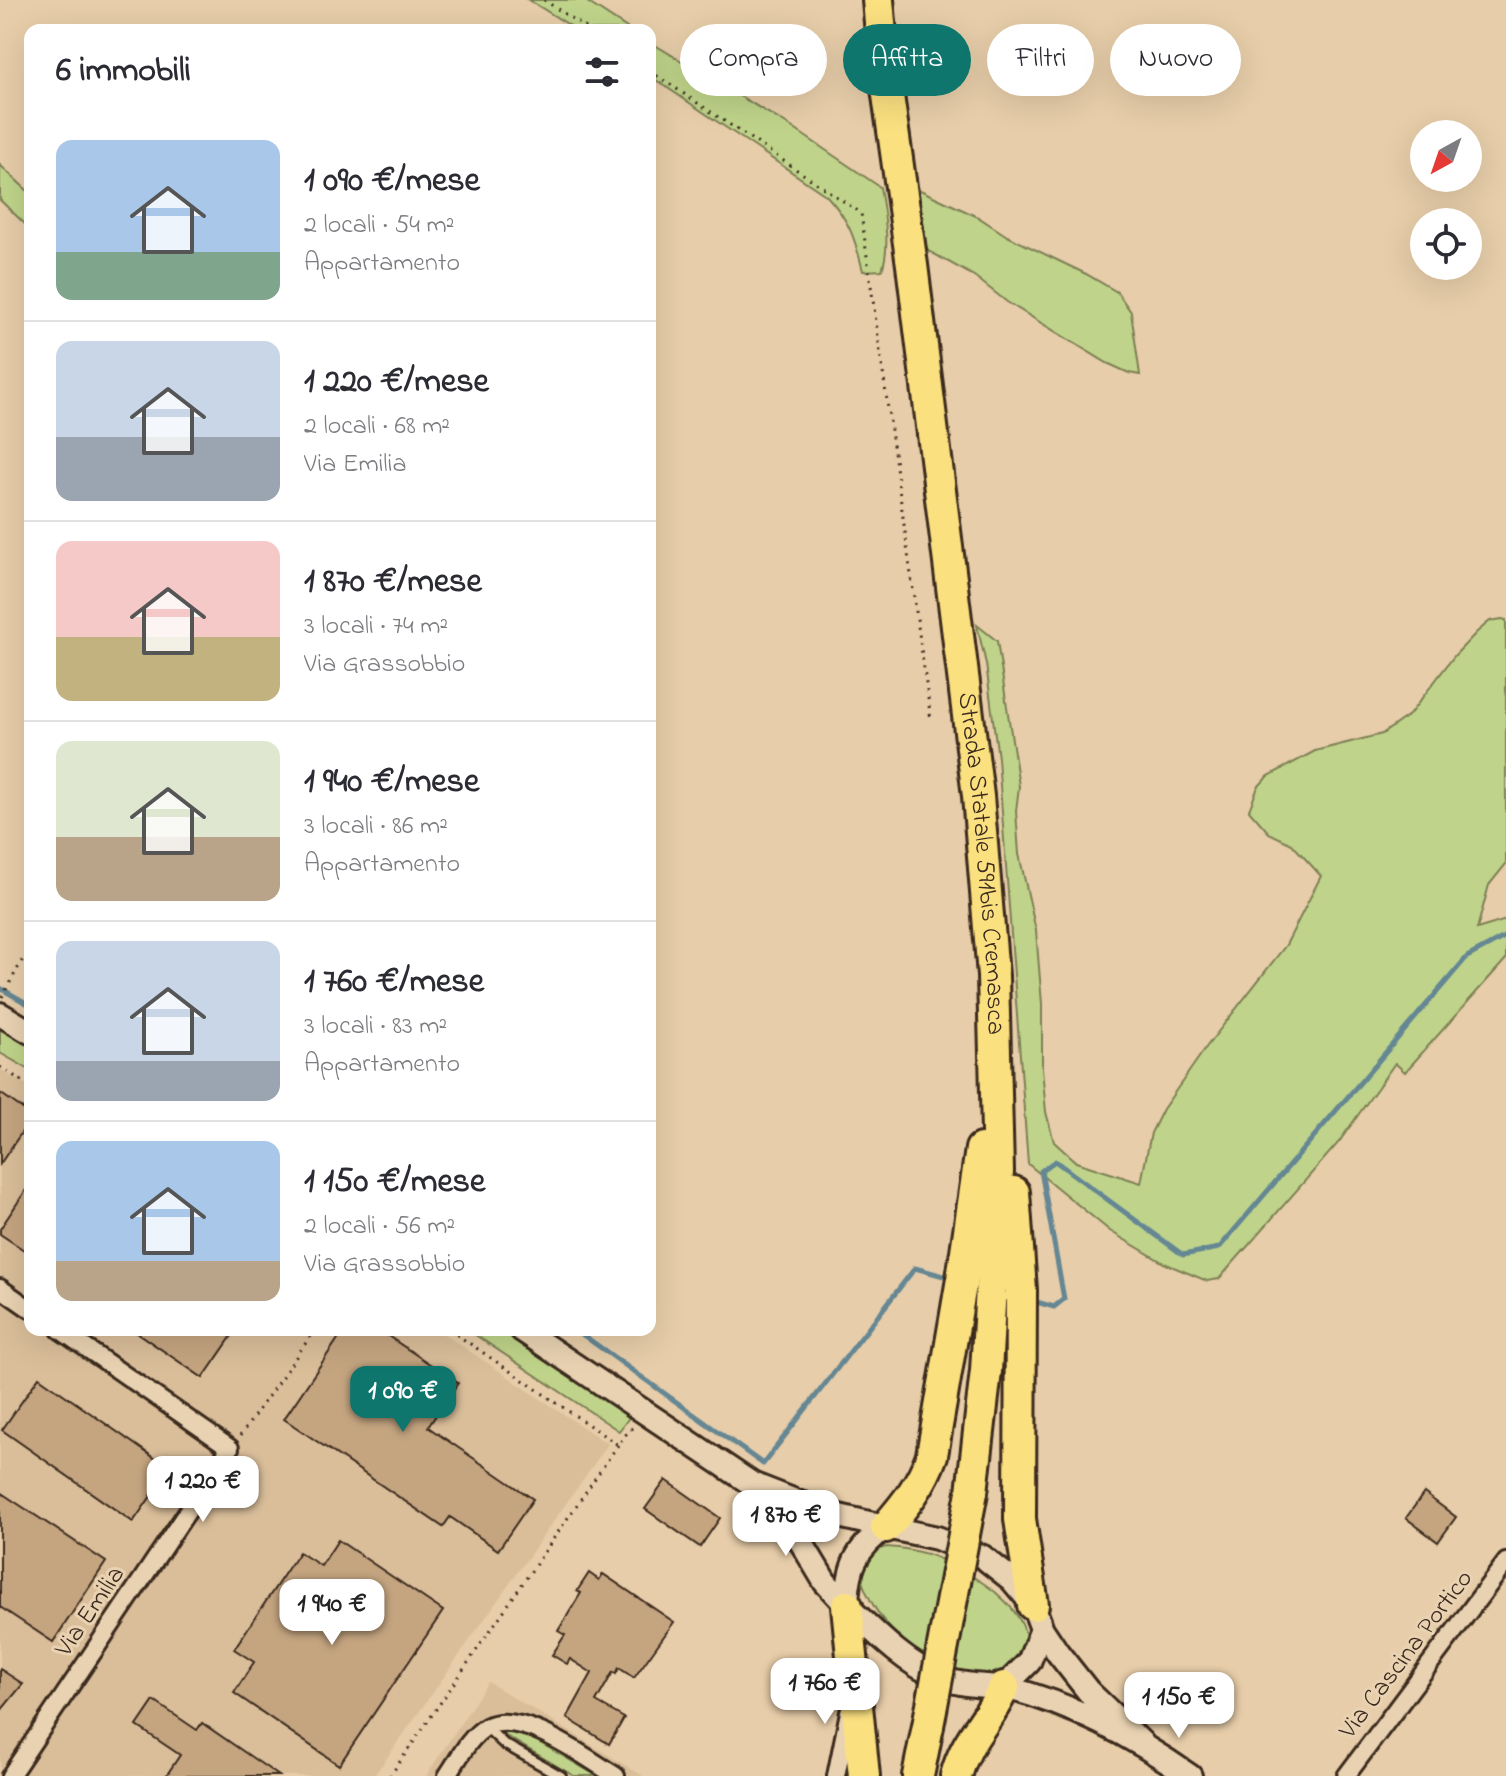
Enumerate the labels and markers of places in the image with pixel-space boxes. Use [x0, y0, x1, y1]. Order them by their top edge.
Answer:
pin: 1 090 € [329, 1366, 477, 1434]
pin: 1 220 € [129, 1456, 277, 1524]
pin: 1 870 € [712, 1490, 860, 1558]
pin: 1 940 € [258, 1579, 406, 1647]
pin: 1 760 € [751, 1658, 899, 1726]
pin: 1 150 € [1105, 1672, 1253, 1740]

